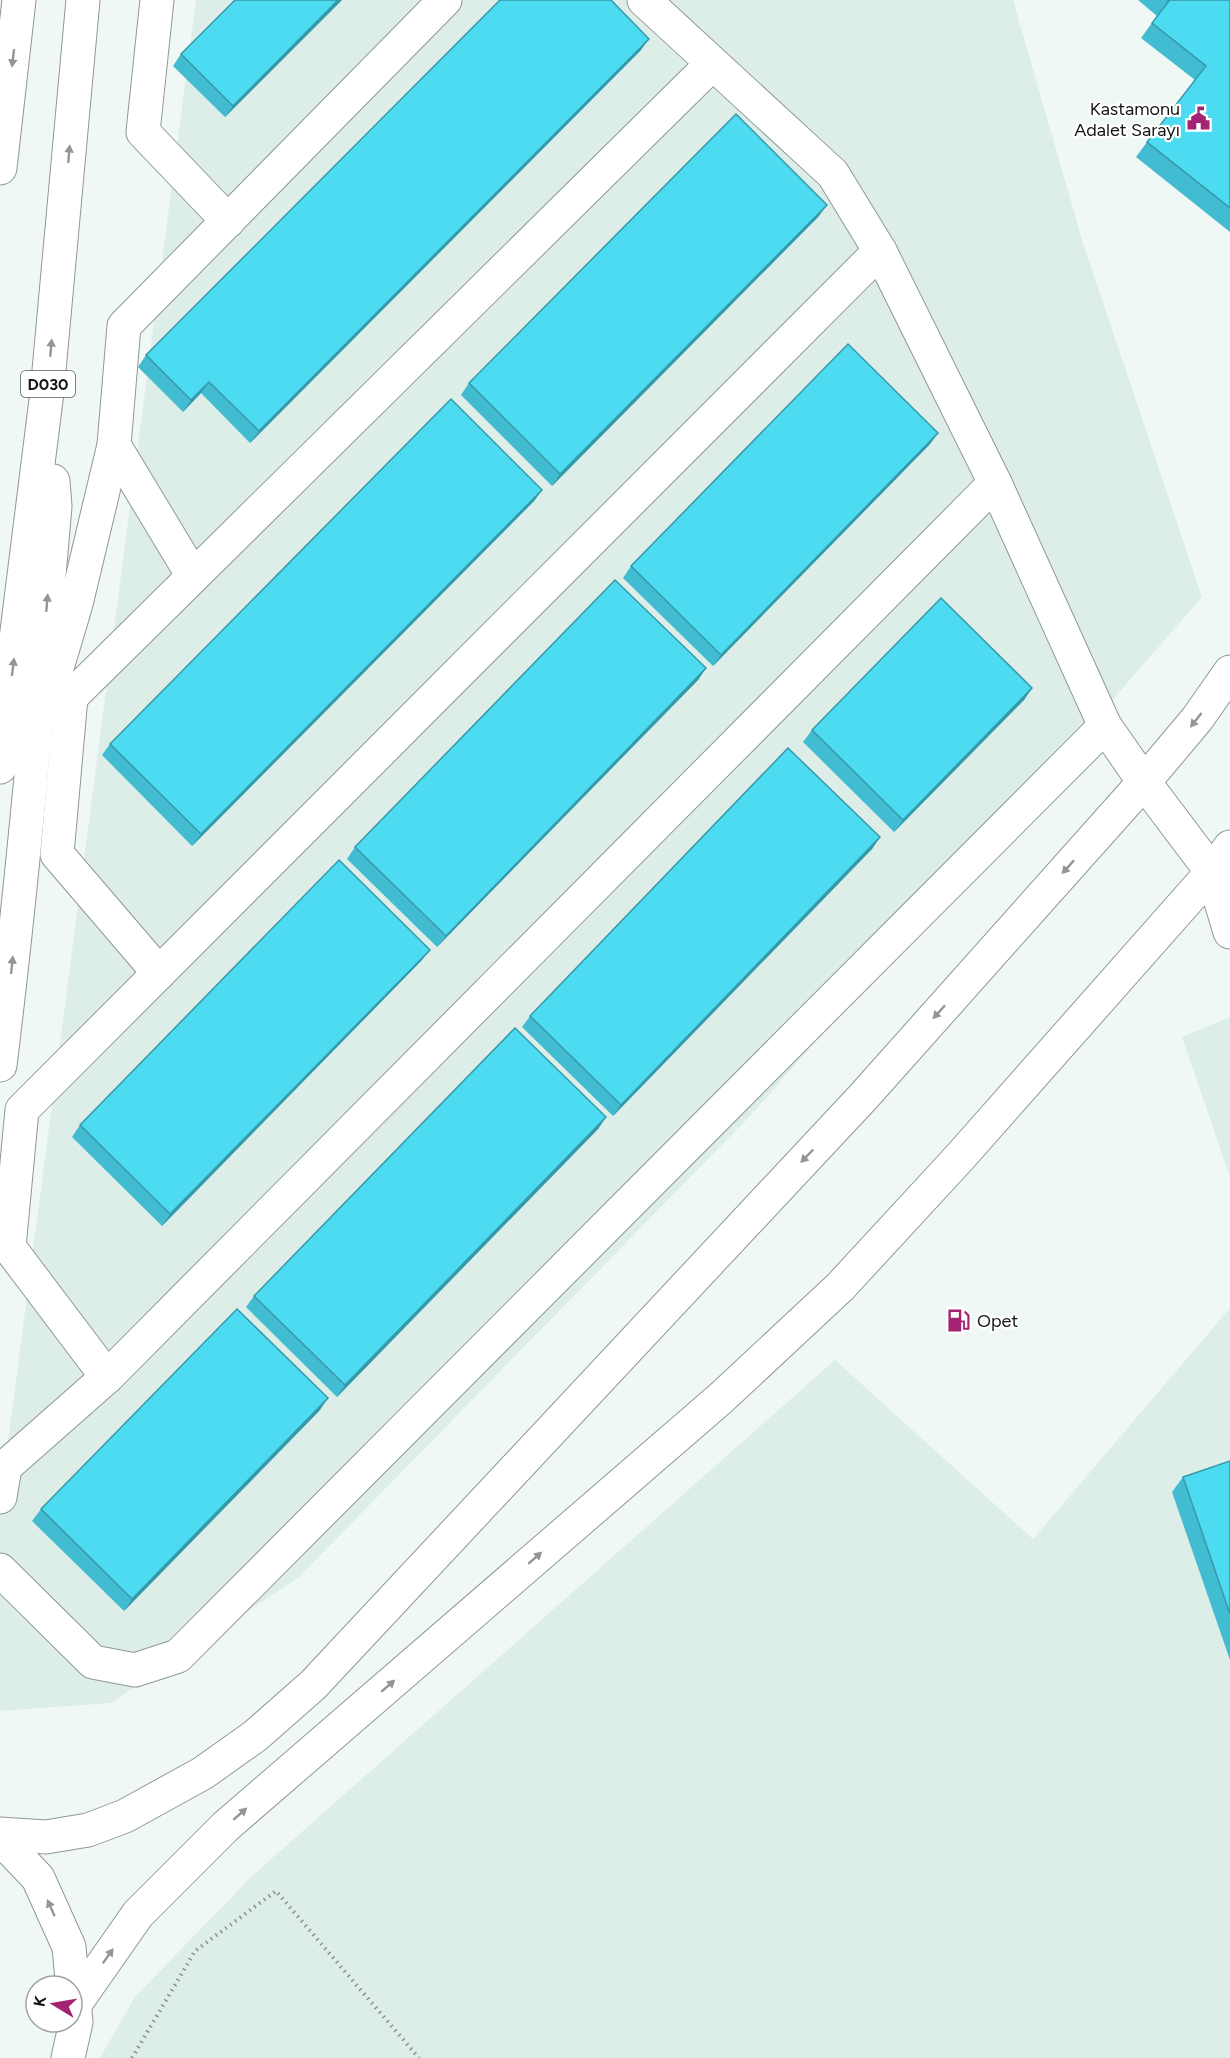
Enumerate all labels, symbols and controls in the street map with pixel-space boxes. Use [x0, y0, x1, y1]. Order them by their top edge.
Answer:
one-way arrow [8, 49, 18, 68]
place label: Kastamonu Adalet Sarayı [1074, 98, 1180, 141]
public building icon: Kastamonu Adalet Sarayı [1185, 106, 1211, 132]
one-way arrow [64, 145, 74, 164]
one-way arrow [46, 339, 56, 358]
road number: D030 [21, 371, 75, 397]
one-way arrow [42, 594, 52, 613]
one-way arrow [8, 657, 17, 676]
one-way arrow [1191, 712, 1203, 727]
one-way arrow [1062, 859, 1075, 874]
one-way arrow [7, 955, 17, 974]
one-way arrow [932, 1005, 946, 1020]
one-way arrow [800, 1149, 814, 1164]
fuel station icon: Opet [946, 1308, 972, 1334]
place label: Opet [977, 1310, 1018, 1332]
one-way arrow [527, 1552, 543, 1565]
one-way arrow [380, 1680, 395, 1693]
one-way arrow [232, 1807, 248, 1820]
one-way arrow [46, 1898, 56, 1916]
one-way arrow [102, 1949, 114, 1965]
north arrow [24, 1974, 84, 2034]
text: K [29, 1994, 50, 2008]

